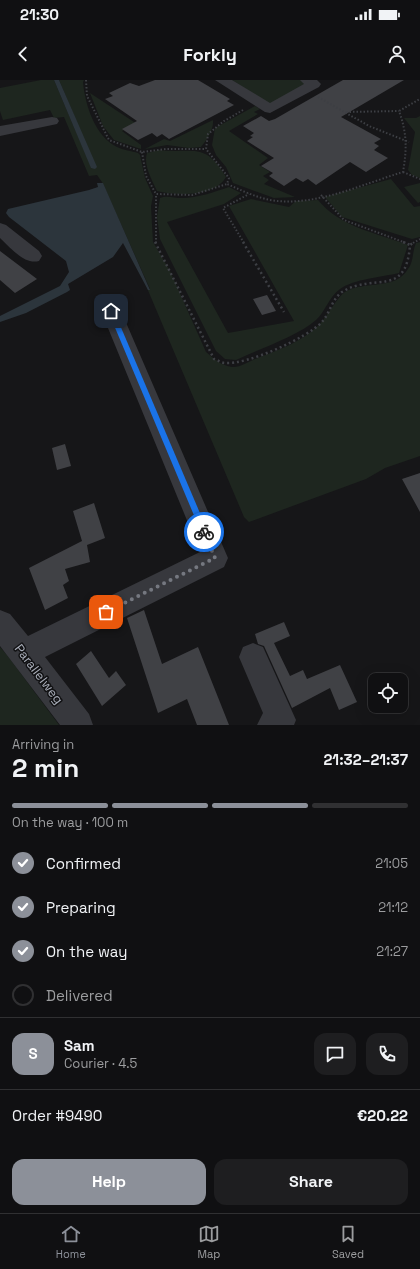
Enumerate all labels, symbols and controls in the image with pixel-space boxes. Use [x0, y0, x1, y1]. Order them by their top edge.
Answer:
text: 21:30 [20, 5, 59, 24]
icon: back [12, 43, 34, 65]
text: Forkly [183, 43, 237, 66]
icon: person [386, 43, 408, 65]
pin [94, 294, 128, 328]
icon: home [100, 300, 122, 322]
courier [184, 512, 224, 552]
icon: bike [193, 521, 215, 543]
pin [89, 595, 123, 629]
icon: bag [95, 601, 117, 623]
street label: Parallelweg [11, 641, 67, 707]
map controls [368, 673, 408, 713]
button: locate [368, 673, 408, 713]
text: Arriving in [12, 736, 74, 753]
text: 21:32–21:37 [323, 750, 408, 769]
text: 2 min [12, 751, 79, 785]
text: On the way · 100 m [12, 814, 128, 831]
icon: check [12, 852, 34, 874]
text: Confirmed [46, 854, 121, 873]
text: 21:05 [375, 855, 408, 872]
icon: check [12, 896, 34, 918]
text: Preparing [46, 898, 116, 917]
text: 21:12 [378, 899, 408, 916]
icon: check [12, 940, 34, 962]
text: On the way [46, 942, 127, 961]
text: 21:27 [376, 943, 408, 960]
text: Delivered [46, 986, 113, 1005]
button: chat [314, 1033, 356, 1075]
button: phone [366, 1033, 408, 1075]
text: Sam [64, 1036, 95, 1055]
text: S [28, 1044, 38, 1063]
text: Courier · 4.5 [64, 1055, 137, 1072]
text: Order #9490 [12, 1106, 102, 1125]
text: €20.22 [357, 1106, 408, 1125]
button: Help [12, 1159, 206, 1205]
button: Share [214, 1159, 408, 1205]
tab: Home [56, 1223, 86, 1261]
tab: Map [197, 1223, 220, 1261]
tab: Saved [332, 1223, 364, 1261]

